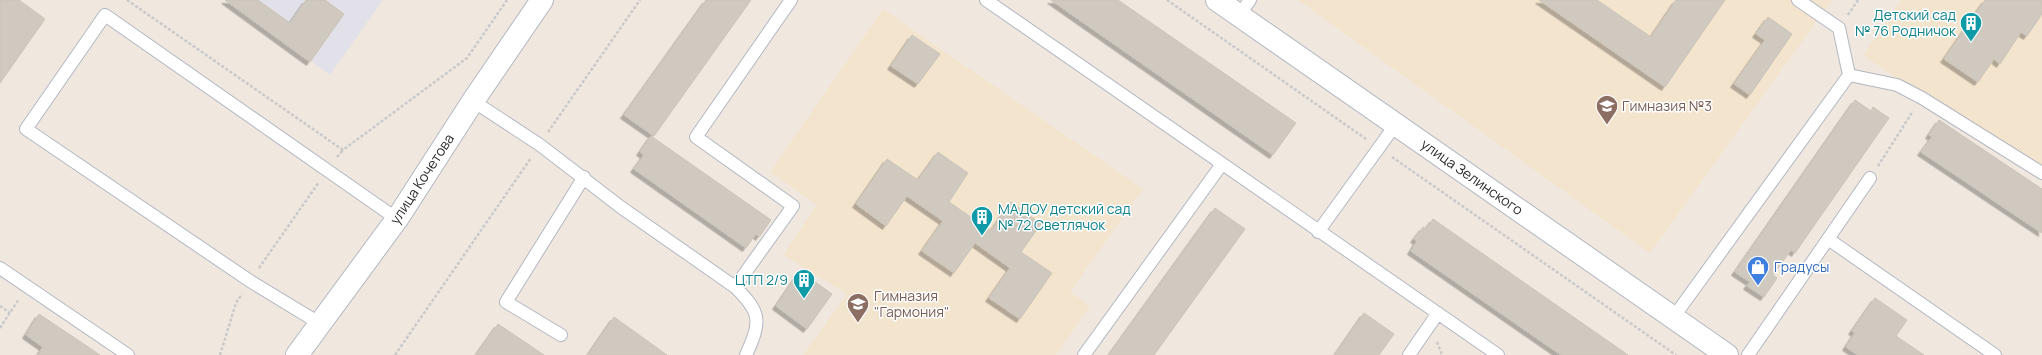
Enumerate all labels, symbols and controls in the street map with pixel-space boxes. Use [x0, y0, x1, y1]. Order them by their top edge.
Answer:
place label: Детский сад № 76 Родничок [1855, 5, 1957, 40]
building icon: Детский сад № 76 Родничок [1958, 10, 1984, 43]
school or university icon: Гимназия №3 [1594, 93, 1620, 126]
place label: Гимназия №3 [1622, 96, 1712, 115]
street label: улица Кочетова [385, 130, 458, 228]
street label: улица Зелинского [1417, 134, 1527, 219]
place label: МАДОУ детский сад № 72 Светлячок [998, 199, 1131, 234]
building icon: МАДОУ детский сад № 72 Светлячок [969, 204, 995, 237]
shop icon: Градусы [1745, 254, 1771, 287]
place label: Градусы [1774, 257, 1829, 276]
building icon: ЦТП 2/9 [791, 267, 817, 300]
place label: ЦТП 2/9 [735, 270, 788, 289]
place label: Гимназия "Гармония" [874, 286, 949, 321]
school or university icon: Гимназия "Гармония" [845, 291, 871, 324]

